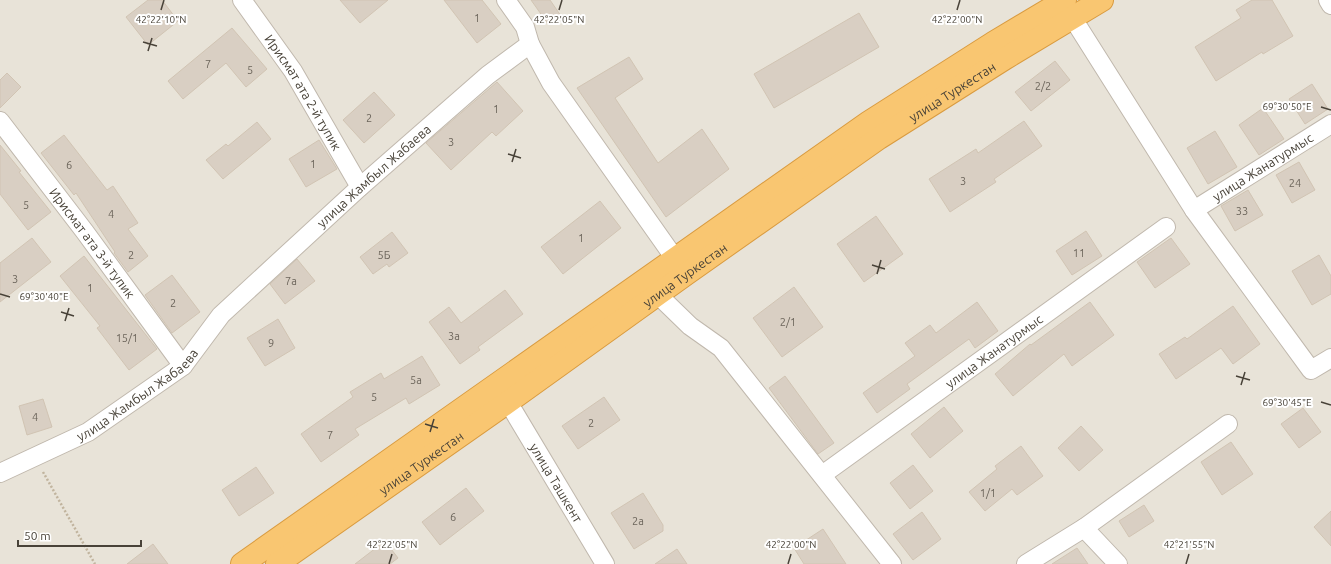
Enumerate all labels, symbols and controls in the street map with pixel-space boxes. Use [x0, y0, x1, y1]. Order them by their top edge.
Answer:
house number: 1 [474, 12, 480, 24]
text: 42°22'10"N [136, 14, 186, 25]
text: 42°22'05"N [534, 14, 584, 25]
text: 42°22'00"N [932, 14, 982, 25]
street label: Ирисмат ата 2-й тупик [262, 32, 344, 153]
house number: 7 [205, 58, 211, 70]
street label: улица Туркестан [906, 59, 998, 124]
house number: 5 [247, 64, 253, 76]
house number: 2/2 [1035, 80, 1051, 92]
text: 69°30'50"E [1262, 101, 1312, 112]
house number: 1 [493, 103, 499, 115]
house number: 2 [366, 112, 372, 124]
street label: улица Жамбыл Жабаева [314, 122, 433, 230]
street label: улица Жанатурмыс [1210, 130, 1315, 204]
house number: 3 [448, 136, 454, 148]
house number: 1 [310, 158, 316, 170]
house number: 6 [66, 159, 72, 171]
house number: 3 [960, 175, 966, 187]
house number: 24 [1289, 177, 1301, 189]
street label: Ирисмат ата 3-й тупик [47, 185, 138, 301]
house number: 5 [23, 199, 29, 211]
house number: 33 [1236, 205, 1248, 217]
house number: 4 [108, 208, 114, 220]
house number: 1 [578, 232, 584, 244]
street label: улица Туркестан [640, 240, 730, 310]
house number: 11 [1073, 247, 1085, 259]
house number: 2 [128, 249, 134, 261]
house number: 5Б [378, 249, 391, 261]
house number: 3 [12, 273, 18, 285]
house number: 7а [285, 275, 297, 287]
house number: 1 [87, 282, 93, 294]
text: 69°30'40"E [19, 291, 69, 302]
house number: 2 [170, 297, 176, 309]
street label: улица Жанатурмыс [943, 311, 1045, 391]
house number: 2/1 [780, 316, 796, 328]
house number: 3а [448, 330, 460, 342]
house number: 15/1 [116, 332, 138, 344]
house number: 9 [268, 337, 274, 349]
street label: улица Жамбыл Жабаева [74, 346, 200, 443]
house number: 5а [410, 374, 422, 386]
house number: 5 [371, 391, 377, 403]
text: 69°30'45"E [1262, 397, 1312, 408]
house number: 4 [32, 411, 38, 423]
house number: 2 [588, 417, 594, 429]
house number: 7 [327, 429, 333, 441]
street label: улица Туркестан [376, 429, 466, 497]
street label: улица Ташкент [527, 441, 585, 525]
house number: 1/1 [980, 487, 996, 499]
house number: 6 [450, 511, 456, 523]
house number: 2а [632, 515, 644, 527]
scale bar [18, 522, 141, 548]
text: 50 m [24, 529, 51, 542]
text: 42°22'05"N [367, 539, 417, 550]
text: 42°22'00"N [766, 539, 816, 550]
text: 42°21'55"N [1164, 539, 1214, 550]

